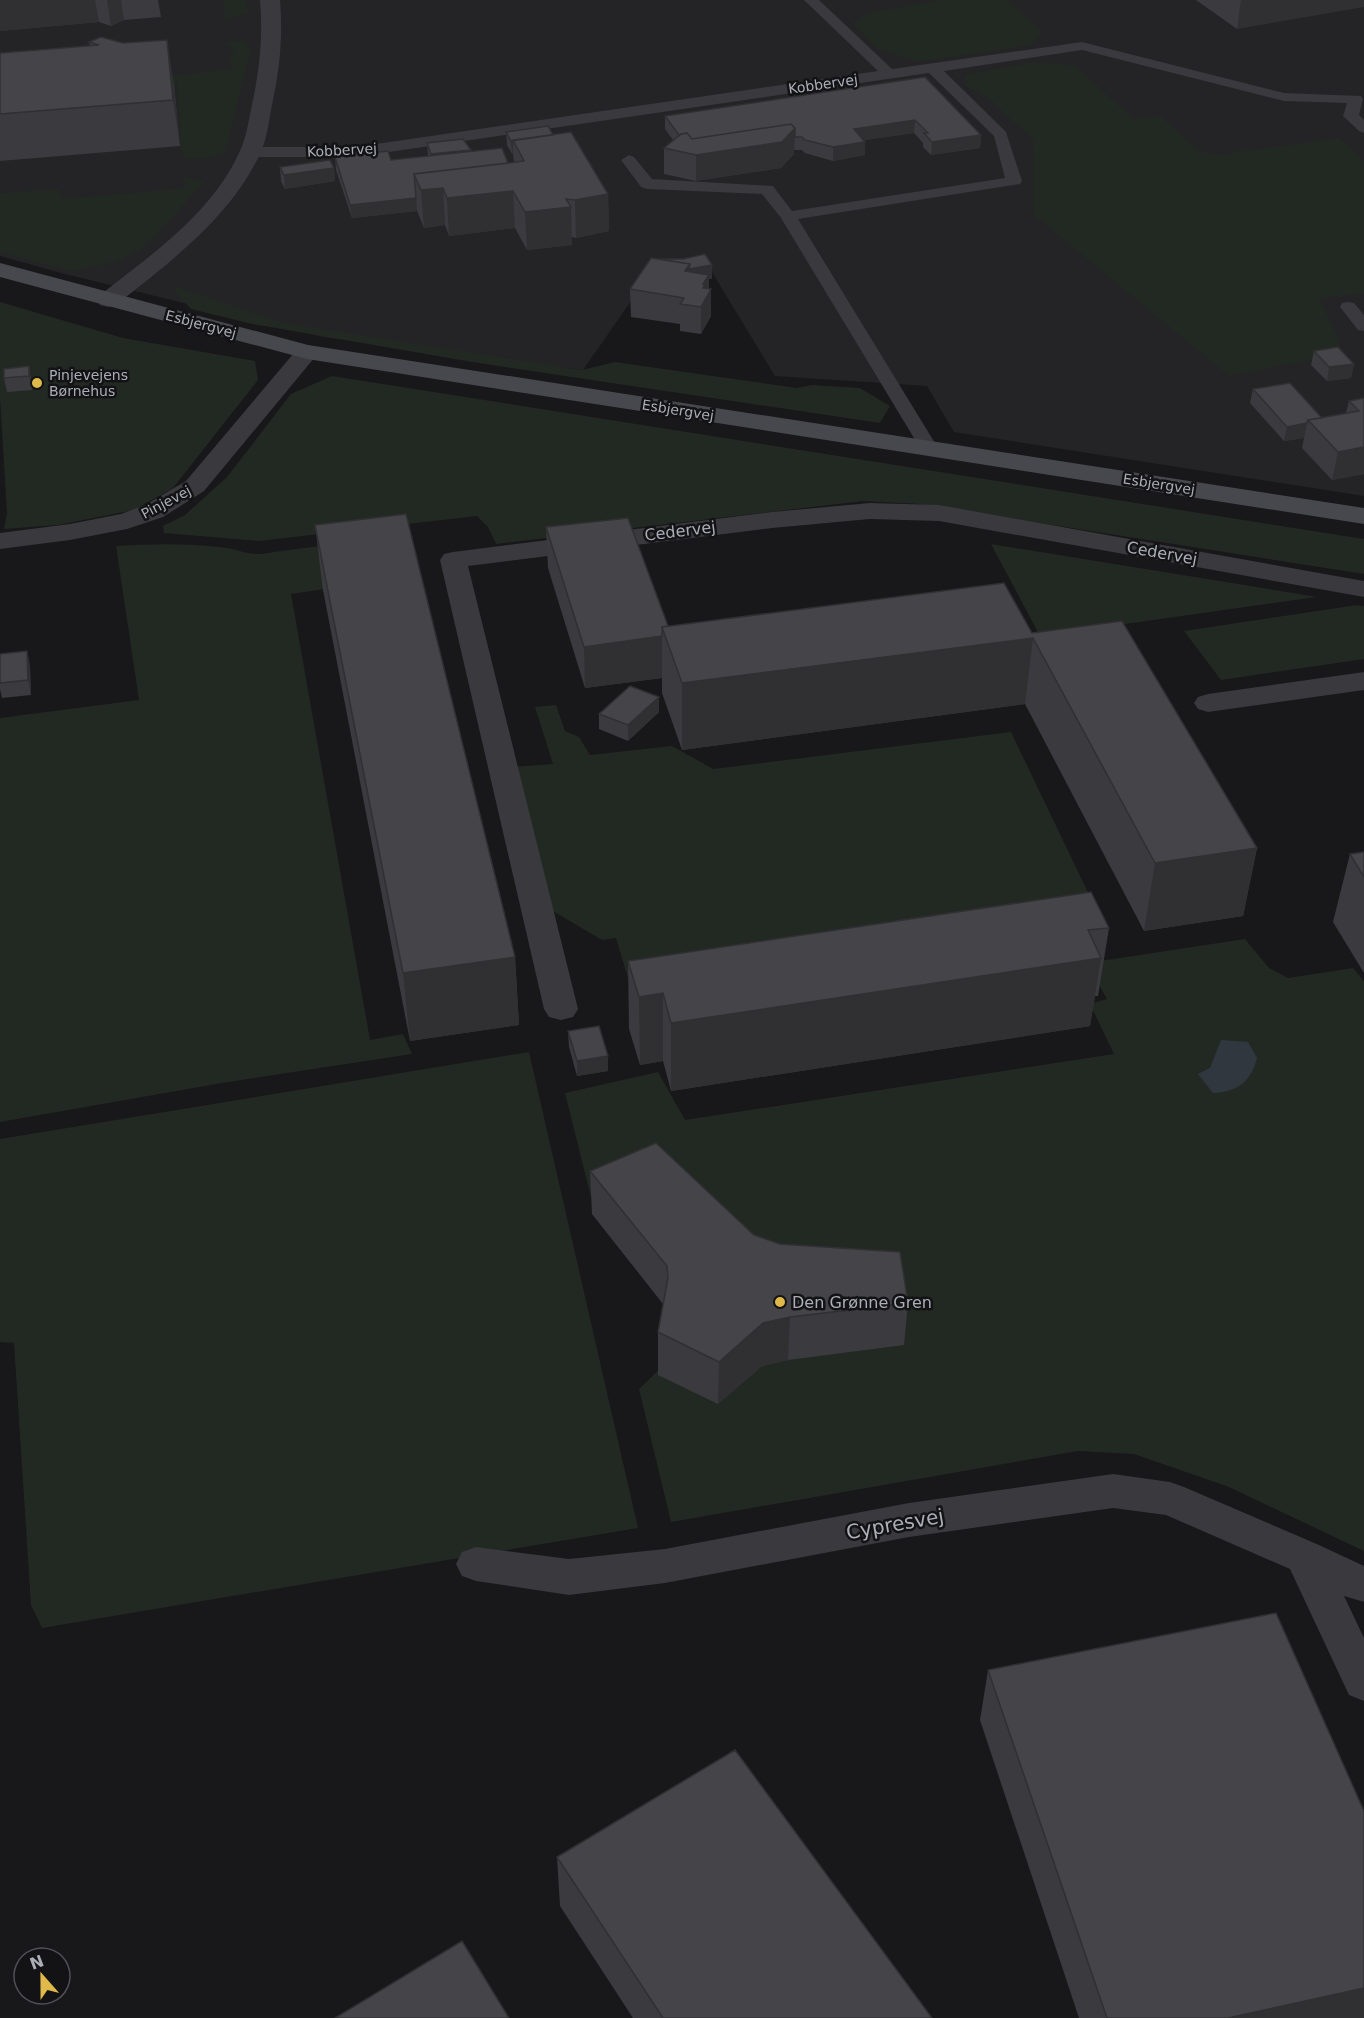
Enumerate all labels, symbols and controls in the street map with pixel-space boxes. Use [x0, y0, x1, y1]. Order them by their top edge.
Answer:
street label: Kobbervej [787, 71, 859, 97]
street label: Kobbervej [307, 140, 377, 160]
street label: Esbjergvej [164, 307, 238, 341]
place label: Pinjevejens Børnehus [49, 367, 128, 399]
marker: Pinjevejens Børnehus [30, 376, 44, 390]
street label: Esbjergvej [641, 396, 715, 424]
street label: Esbjergvej [1122, 470, 1196, 498]
street label: Pinjevej [138, 482, 194, 522]
street label: Cedervej [643, 517, 717, 545]
street label: Cedervej [1125, 537, 1199, 569]
place label: Den Grønne Gren [792, 1293, 932, 1312]
marker: Den Grønne Gren [773, 1295, 787, 1309]
street label: Cypresvej [844, 1504, 946, 1544]
north arrow [12, 1946, 72, 2006]
text: N [27, 1951, 46, 1974]

